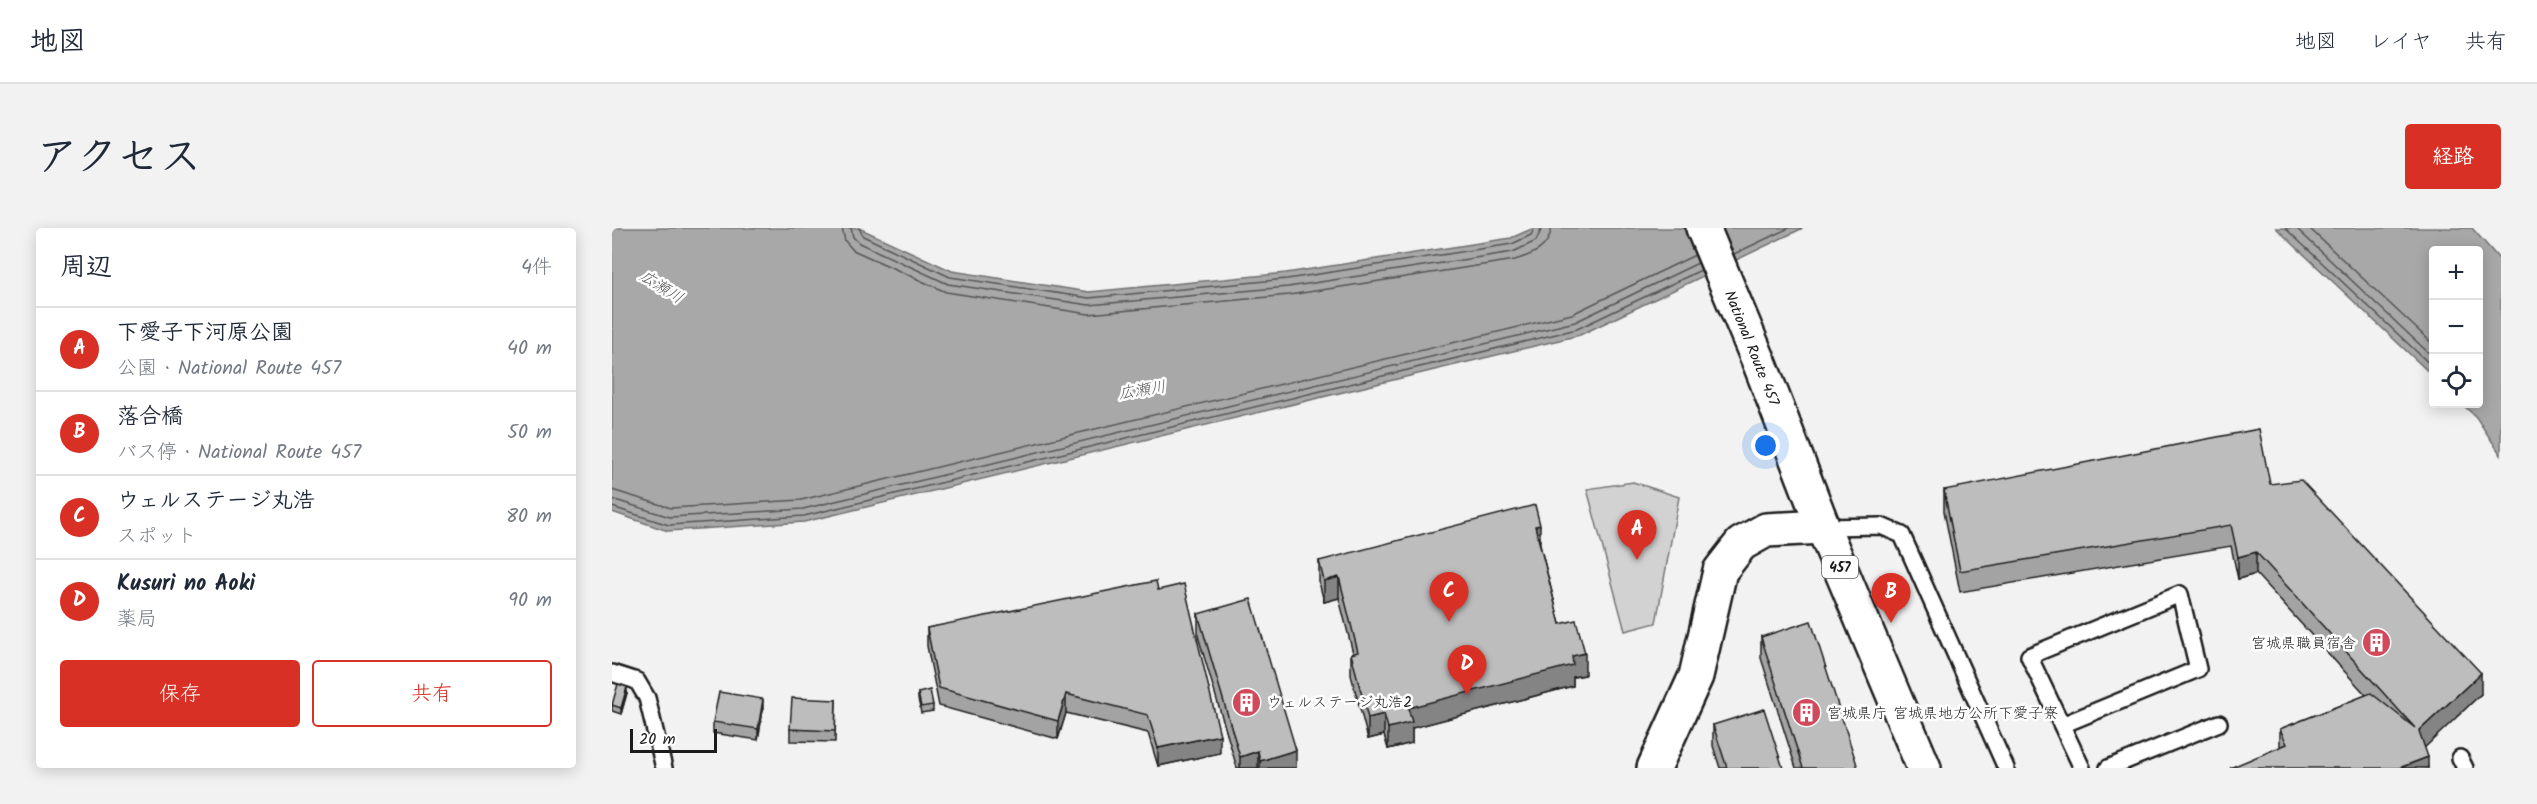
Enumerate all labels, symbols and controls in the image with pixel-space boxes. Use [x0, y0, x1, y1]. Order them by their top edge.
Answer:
text: 地図 [30, 20, 86, 65]
text: 地図 [2295, 26, 2337, 59]
text: レイヤ [2370, 26, 2432, 59]
text: 共有 [2465, 26, 2507, 59]
button: 経路 [2405, 124, 2501, 189]
text: アクセス [36, 125, 201, 192]
map controls [2429, 246, 2483, 408]
button: + [2429, 246, 2483, 300]
text: 周辺 [60, 247, 112, 289]
text: 4件 [521, 252, 552, 284]
water label: 広瀬川 [634, 264, 688, 311]
street label: National Route 457 [1717, 287, 1786, 411]
button: − [2429, 300, 2483, 354]
text: 下愛子下河原公園 [117, 316, 293, 351]
text: A [73, 333, 86, 365]
text: 40 m [507, 333, 552, 365]
text: 公園 · National Route 457 [117, 353, 341, 385]
button: locate [2429, 354, 2483, 408]
water label: 広瀬川 [1117, 374, 1168, 407]
text: 落合橋 [117, 400, 183, 435]
text: B [73, 417, 86, 449]
text: 50 m [507, 417, 552, 449]
your location [1751, 431, 1780, 460]
text: バス停 · National Route 457 [117, 437, 361, 469]
text: ウェルステージ丸浩 [117, 484, 315, 519]
text: C [73, 501, 86, 533]
text: 80 m [506, 501, 552, 533]
pin: A [1618, 510, 1656, 560]
text: スポット [117, 521, 197, 553]
road number: 457 [1822, 556, 1858, 578]
text: Kusuri no Aoki [117, 567, 255, 602]
pin: C [1430, 572, 1468, 622]
pin: B [1872, 574, 1910, 623]
text: D [73, 585, 86, 617]
text: 90 m [508, 585, 552, 617]
text: 薬局 [117, 604, 157, 636]
building icon: 宮城県職員宿舎 [2361, 627, 2393, 659]
place label: 宮城県職員宿舎 [2251, 632, 2356, 656]
pin: D [1448, 646, 1486, 695]
button: 保存 [60, 660, 300, 727]
button: 共有 [312, 660, 552, 727]
building icon: ウェルステージ丸浩2 [1230, 686, 1262, 718]
place label: ウェルステージ丸浩2 [1267, 691, 1412, 715]
building icon: 宮城県庁 宮城県地方公所下愛子寮 [1790, 697, 1822, 729]
place label: 宮城県庁 宮城県地方公所下愛子寮 [1827, 702, 2058, 726]
scale bar [630, 726, 717, 754]
text: 20 m [639, 727, 675, 752]

